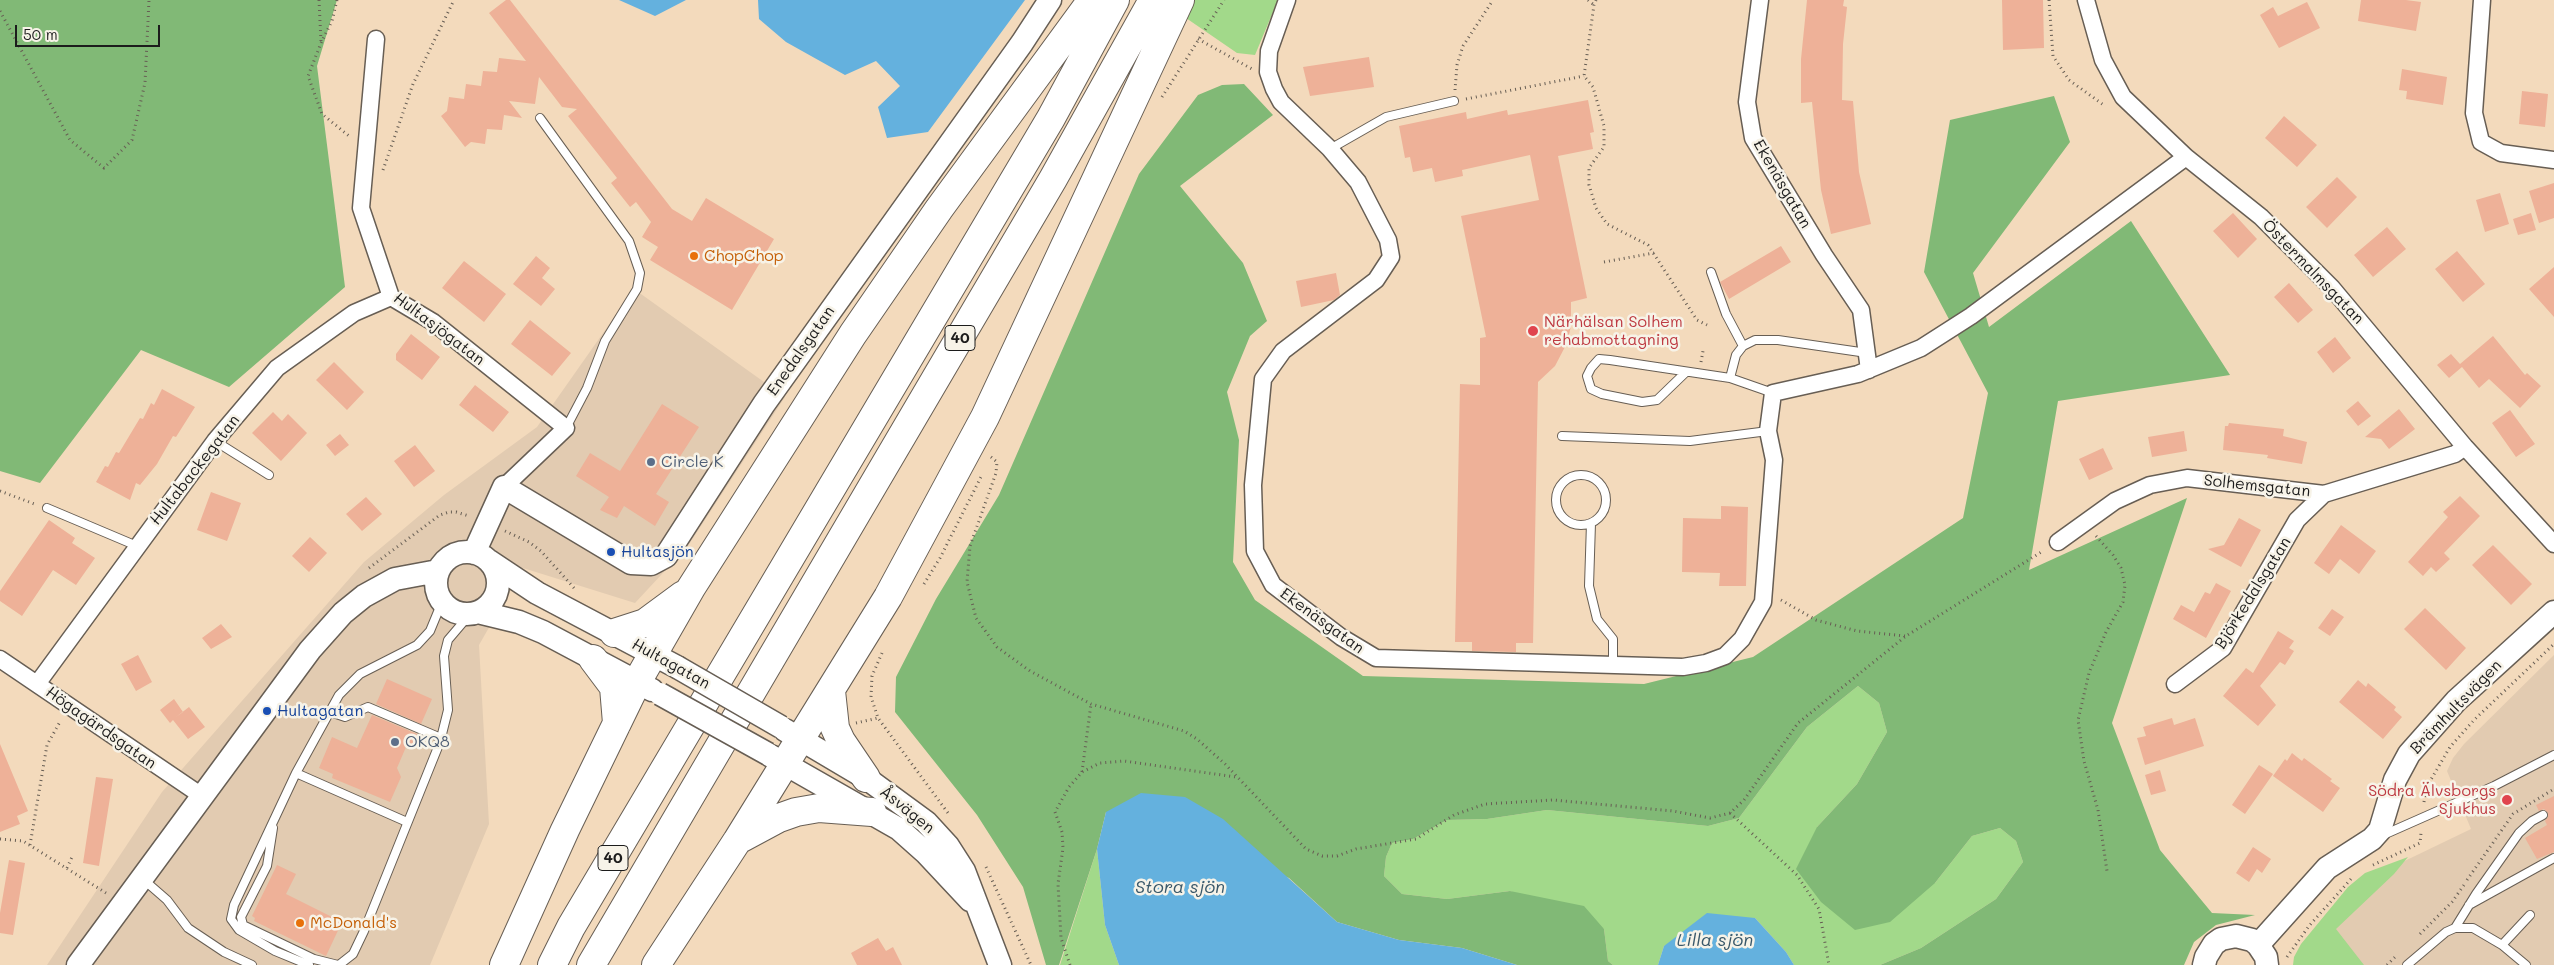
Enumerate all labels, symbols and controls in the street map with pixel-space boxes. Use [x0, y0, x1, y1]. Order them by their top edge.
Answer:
scale bar [18, 15, 162, 47]
text: 50 m [23, 24, 58, 44]
street label: Ekenäsgatan [1749, 136, 1815, 232]
street label: Östermalmsgatan [2258, 216, 2368, 328]
place label: ChopChop [704, 246, 784, 266]
marker: ChopChop [688, 250, 700, 262]
street label: Hultasjögatan [390, 289, 488, 369]
street label: Enedalsgatan [763, 303, 839, 399]
place label: Närhälsan Solhem rehabmottagning [1544, 312, 1683, 350]
marker: Närhälsan Solhem rehabmottagning [1526, 324, 1540, 338]
road number: 40 [945, 326, 975, 350]
street label: Hultabackegatan [146, 411, 244, 529]
place label: Circle K [661, 452, 724, 472]
marker: Circle K [645, 456, 657, 468]
street label: Solhemsgatan [2203, 471, 2311, 501]
street label: Björkedalsgatan [2211, 534, 2295, 652]
place label: Hultasjön [621, 542, 694, 562]
marker: Hultasjön [605, 546, 617, 558]
street label: Ekenäsgatan [1276, 584, 1368, 658]
street label: Hultagatan [629, 635, 713, 693]
street label: Brämhultsvägen [2406, 656, 2506, 758]
street label: Högagärdsgatan [42, 683, 160, 773]
place label: Hultagatan [277, 701, 363, 721]
marker: Hultagatan [261, 705, 273, 717]
place label: OKQ8 [405, 732, 450, 752]
marker: OKQ8 [389, 736, 401, 748]
place label: Södra Älvsborgs Sjukhus [2368, 781, 2496, 819]
street label: Åsvägen [876, 782, 938, 838]
marker: Södra Älvsborgs Sjukhus [2500, 793, 2514, 807]
road number: 40 [598, 846, 628, 870]
water label: Stora sjön [1135, 876, 1225, 898]
place label: McDonald's [310, 913, 397, 933]
marker: McDonald's [294, 917, 306, 929]
water label: Lilla sjön [1677, 929, 1753, 951]

